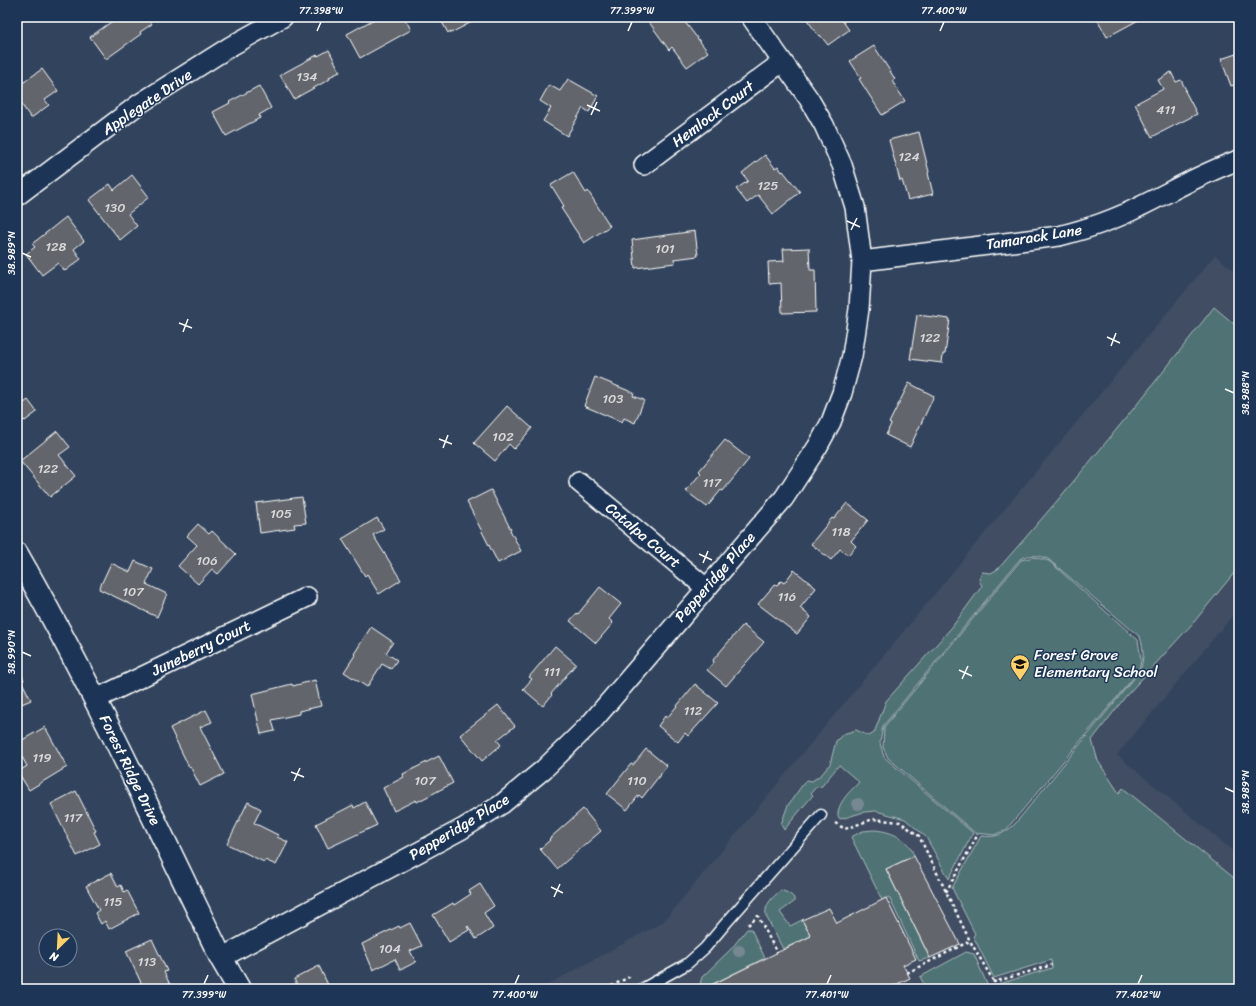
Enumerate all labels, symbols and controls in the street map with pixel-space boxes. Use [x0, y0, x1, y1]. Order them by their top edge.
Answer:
text: 77.398°W [299, 2, 343, 20]
text: 77.399°W [610, 2, 654, 20]
text: 77.400°W [921, 2, 967, 20]
street label: Applegate Drive [96, 62, 198, 143]
house number: 134 [297, 65, 317, 88]
street label: Hemlock Court [666, 74, 761, 154]
house number: 411 [1156, 98, 1176, 121]
house number: 124 [898, 145, 920, 168]
house number: 125 [757, 174, 779, 197]
house number: 130 [105, 196, 125, 219]
street label: Tamarack Lane [984, 217, 1084, 257]
text: 38.989°N [3, 231, 21, 275]
house number: 128 [46, 235, 67, 258]
house number: 101 [655, 237, 675, 260]
house number: 122 [920, 326, 941, 349]
text: 38.988°N [1237, 371, 1255, 415]
house number: 103 [603, 387, 623, 410]
house number: 102 [492, 425, 514, 448]
house number: 122 [38, 457, 59, 480]
house number: 117 [703, 471, 723, 494]
street label: Catalpa Court [599, 495, 687, 575]
house number: 105 [270, 502, 292, 525]
house number: 118 [832, 520, 851, 543]
street label: Pepperidge Place [668, 526, 762, 628]
house number: 106 [196, 549, 218, 572]
house number: 107 [122, 580, 145, 603]
house number: 116 [778, 585, 796, 608]
street label: Juneberry Court [146, 612, 256, 684]
text: 38.990°N [3, 630, 21, 674]
place label: Forest Grove Elementary School [1034, 642, 1159, 685]
school or university icon: Forest Grove Elementary School [1009, 653, 1031, 681]
house number: 111 [544, 660, 561, 683]
house number: 112 [684, 699, 703, 722]
street label: Forest Ridge Drive [92, 710, 168, 830]
house number: 119 [32, 746, 52, 769]
house number: 107 [414, 769, 437, 792]
house number: 110 [627, 769, 647, 792]
text: 38.989°N [1237, 770, 1255, 814]
street label: Pepperidge Place [404, 787, 514, 867]
house number: 117 [64, 806, 84, 829]
house number: 115 [103, 890, 123, 913]
north arrow [38, 928, 78, 968]
house number: 104 [379, 937, 401, 960]
text: N [46, 946, 62, 967]
house number: 113 [138, 950, 156, 973]
text: 77.399°W [182, 986, 226, 1004]
text: 77.400°W [492, 986, 538, 1004]
text: 77.401°W [805, 986, 849, 1004]
text: 77.402°W [1116, 986, 1161, 1004]

